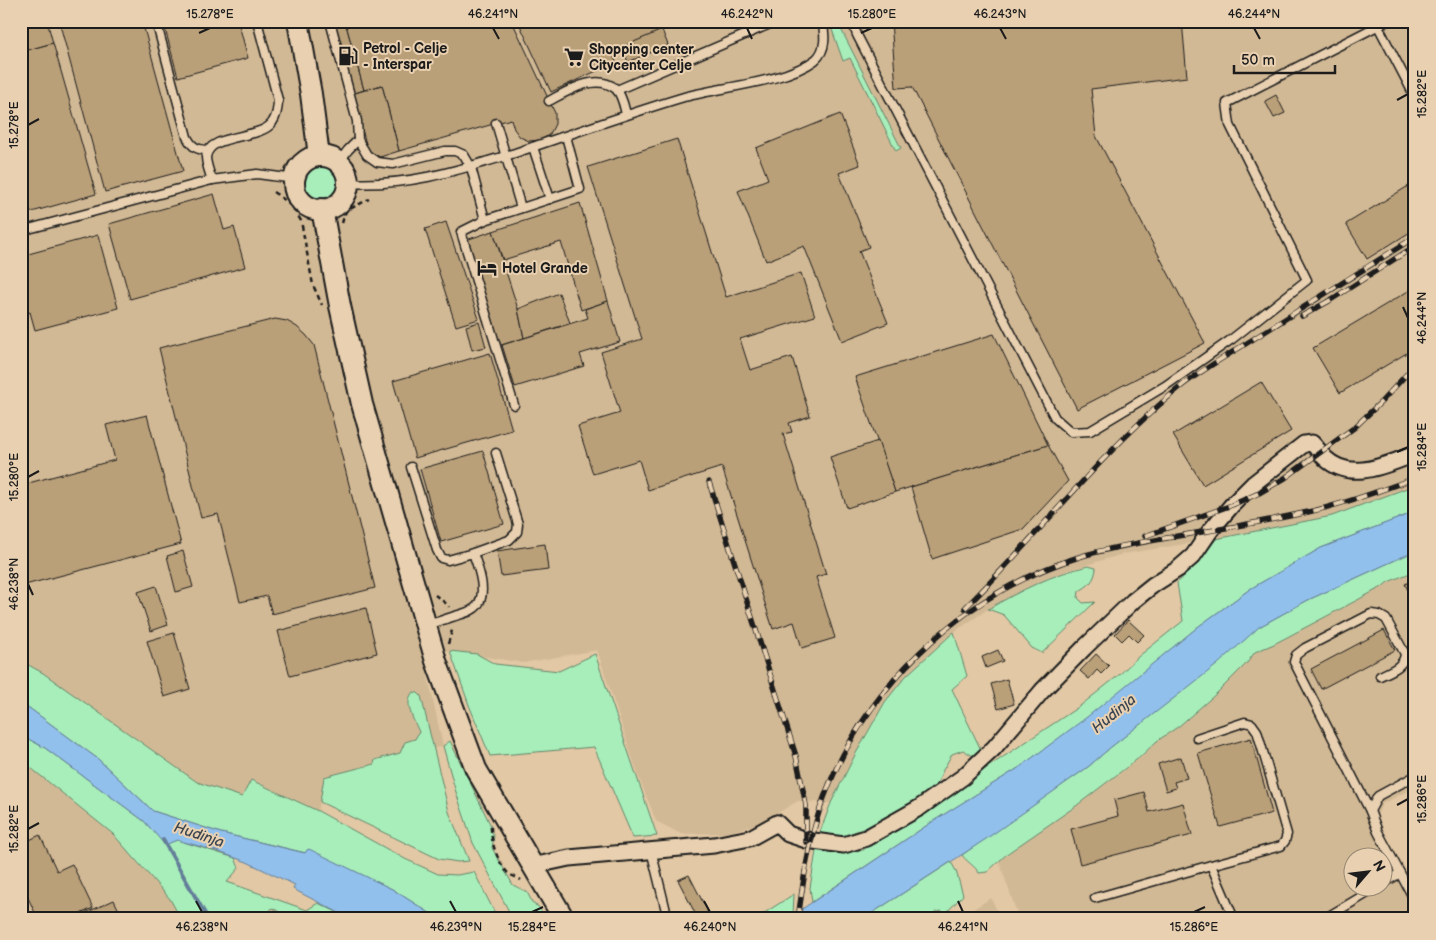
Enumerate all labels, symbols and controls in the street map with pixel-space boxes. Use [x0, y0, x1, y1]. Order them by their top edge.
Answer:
text: 15.278°E [186, 7, 234, 22]
text: 46.241°N [468, 7, 518, 22]
text: 46.242°N [721, 7, 773, 22]
text: 15.280°E [848, 7, 896, 22]
text: 46.243°N [974, 7, 1026, 22]
text: 46.244°N [1228, 7, 1280, 22]
place label: Petrol - Celje - Interspar [363, 40, 447, 73]
place label: Shopping center Citycenter Celje [589, 41, 694, 74]
scale bar [1234, 42, 1335, 74]
fuel station icon: Petrol - Celje - Interspar [337, 45, 359, 67]
supermarket icon: Shopping center Citycenter Celje [563, 46, 585, 68]
text: 50 m [1241, 51, 1275, 70]
text: 15.282°E [1415, 70, 1430, 118]
text: 15.278°E [7, 101, 22, 149]
hotel icon: Hotel Grande [476, 257, 498, 279]
place label: Hotel Grande [502, 260, 588, 277]
text: 46.244°N [1415, 292, 1430, 344]
text: 15.284°E [1415, 423, 1430, 471]
text: 15.280°E [7, 453, 22, 501]
text: 46.238°N [7, 558, 22, 610]
water label: Hudinja [1088, 690, 1140, 738]
text: 15.286°E [1415, 775, 1430, 823]
text: 15.282°E [7, 805, 22, 853]
water label: Hudinja [172, 818, 226, 852]
north arrow [1344, 848, 1394, 898]
text: N [1369, 857, 1389, 875]
text: 46.238°N [176, 920, 228, 935]
text: 46.239°N [430, 920, 482, 935]
text: 15.284°E [508, 920, 556, 935]
text: 46.240°N [684, 920, 736, 935]
text: 46.241°N [938, 920, 988, 935]
text: 15.286°E [1170, 920, 1218, 935]

